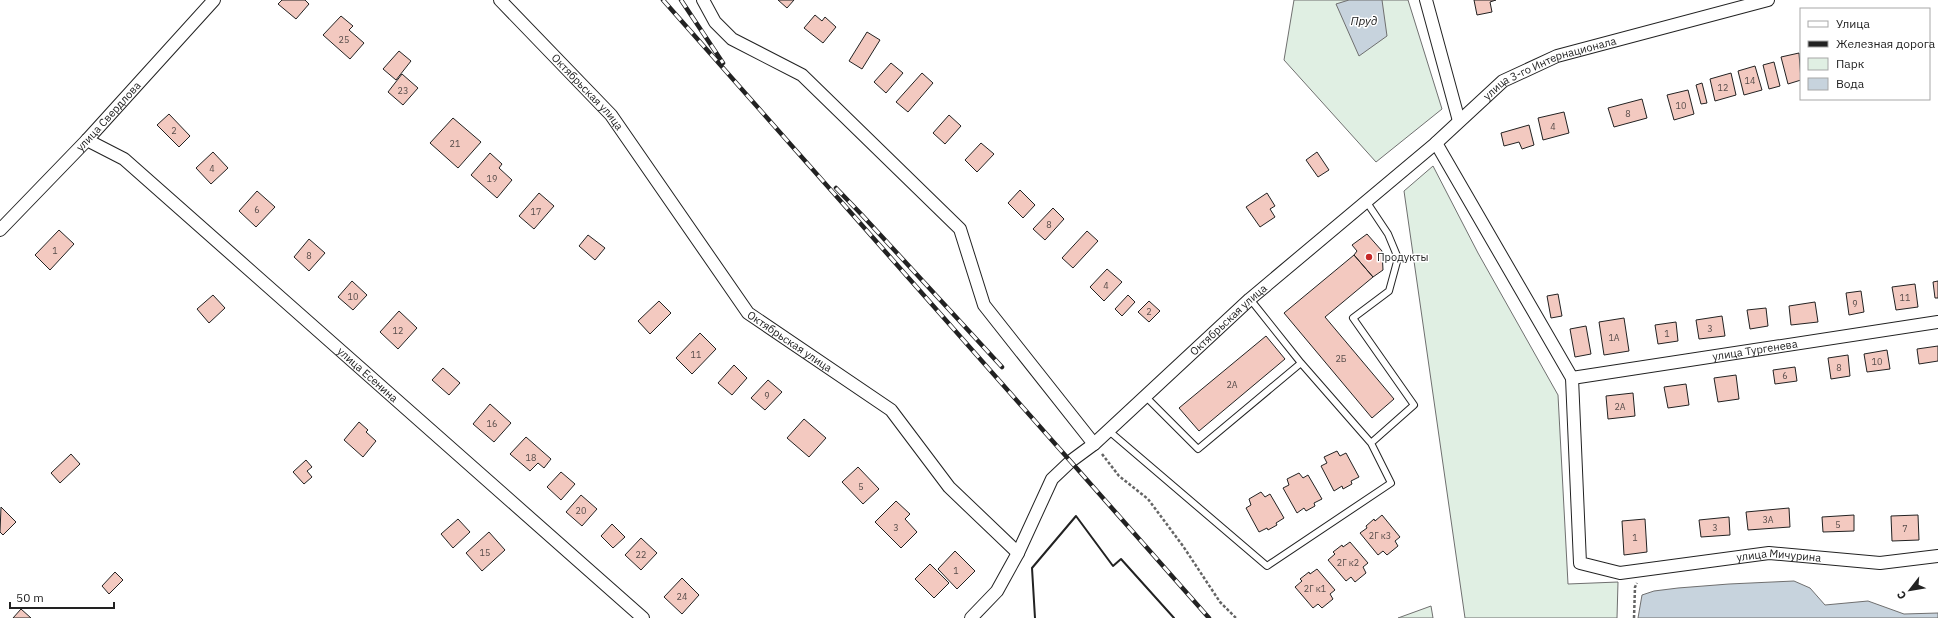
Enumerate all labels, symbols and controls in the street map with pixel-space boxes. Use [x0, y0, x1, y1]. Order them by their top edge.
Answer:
legend [1800, 8, 1930, 100]
water label: Пруд [1350, 13, 1378, 28]
text: Улица [1836, 16, 1870, 31]
house number: 25 [339, 34, 349, 45]
street label: улица 3-го Интернационала [1480, 34, 1618, 103]
text: Железная дорога [1836, 36, 1936, 51]
street label: Октябрьская улица [549, 51, 626, 133]
text: Парк [1836, 56, 1865, 71]
house number: 14 [1745, 75, 1755, 86]
text: Вода [1836, 76, 1865, 91]
street label: улица Свердлова [73, 78, 144, 154]
house number: 12 [1718, 82, 1728, 93]
house number: 23 [398, 85, 408, 96]
house number: 10 [1676, 100, 1686, 111]
house number: 8 [1625, 108, 1631, 119]
house number: 4 [1550, 121, 1556, 132]
house number: 2 [171, 125, 177, 136]
house number: 21 [450, 138, 460, 149]
house number: 4 [209, 163, 215, 174]
house number: 19 [487, 173, 497, 184]
house number: 6 [254, 204, 260, 215]
house number: 17 [531, 206, 541, 217]
house number: 8 [1046, 219, 1052, 230]
house number: 1 [52, 245, 58, 256]
house number: 8 [306, 250, 312, 261]
place label: Продукты [1377, 250, 1428, 264]
marker: Продукты [1364, 252, 1374, 262]
house number: 4 [1103, 280, 1109, 291]
street label: Октябрьская улица [1187, 281, 1270, 359]
house number: 10 [348, 291, 358, 302]
house number: 11 [1900, 292, 1910, 303]
house number: 9 [1852, 298, 1858, 309]
house number: 2 [1146, 306, 1152, 317]
street label: Октябрьская улица [745, 308, 835, 375]
house number: 3 [1707, 323, 1713, 334]
house number: 12 [393, 325, 403, 336]
house number: 1 [1664, 328, 1670, 339]
house number: 1А [1608, 332, 1620, 343]
street label: улица Тургенева [1711, 337, 1799, 363]
street label: улица Есенина [335, 344, 401, 405]
house number: 11 [691, 349, 701, 360]
house number: 2Б [1335, 353, 1347, 364]
house number: 10 [1872, 356, 1882, 367]
house number: 8 [1836, 362, 1842, 373]
house number: 6 [1782, 370, 1788, 381]
house number: 2А [1226, 379, 1238, 390]
house number: 9 [764, 390, 770, 401]
house number: 2А [1614, 401, 1626, 412]
house number: 16 [487, 418, 497, 429]
house number: 18 [526, 452, 536, 463]
house number: 5 [858, 481, 864, 492]
house number: 20 [576, 505, 586, 516]
house number: 3А [1762, 514, 1774, 525]
house number: 5 [1835, 519, 1841, 530]
house number: 3 [893, 522, 899, 533]
house number: 3 [1712, 522, 1718, 533]
house number: 7 [1902, 523, 1908, 534]
house number: 2Г к3 [1369, 530, 1391, 541]
house number: 1 [1632, 532, 1638, 543]
street label: улица Мичурина [1736, 546, 1822, 565]
house number: 15 [480, 547, 490, 558]
house number: 22 [636, 549, 646, 560]
house number: 2Г к2 [1337, 557, 1359, 568]
house number: 1 [953, 565, 959, 576]
north arrow [1890, 570, 1930, 610]
house number: 2Г к1 [1304, 583, 1326, 594]
scale bar [10, 584, 114, 610]
text: С [1894, 588, 1909, 602]
text: 50 m [16, 590, 44, 605]
house number: 24 [677, 591, 687, 602]

